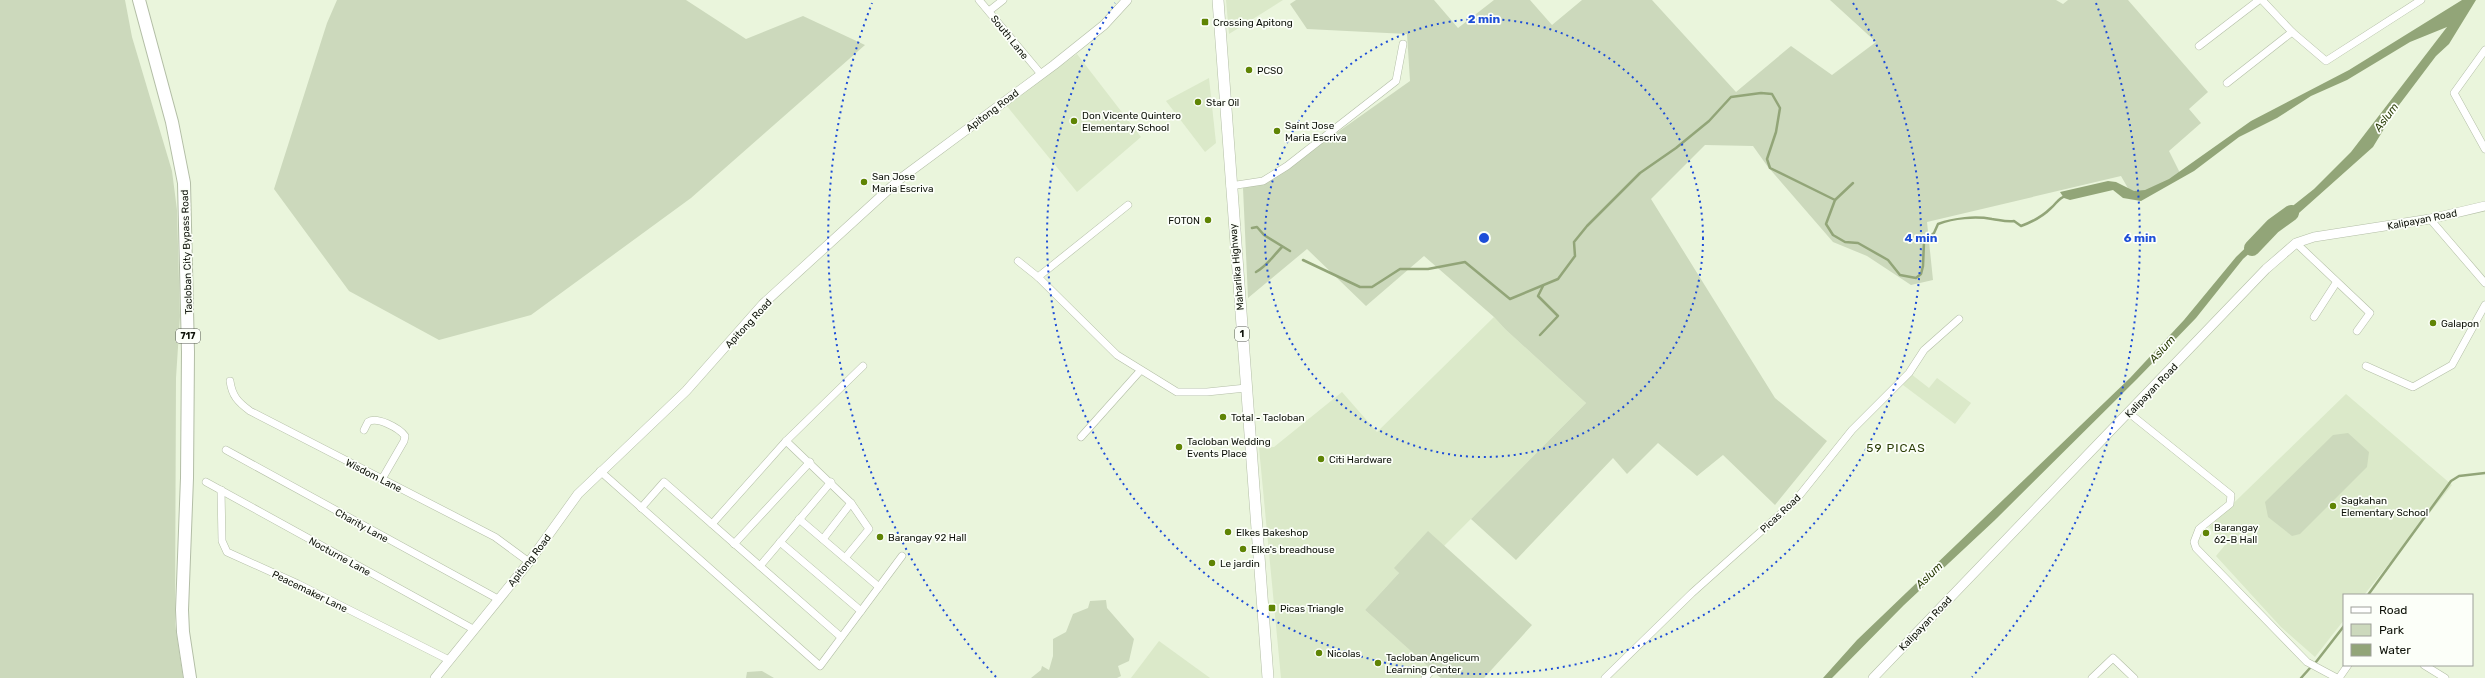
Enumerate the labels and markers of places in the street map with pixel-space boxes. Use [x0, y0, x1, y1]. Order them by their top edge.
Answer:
marker: Crossing Apitong [1200, 17, 1210, 27]
place label: Crossing Apitong [1213, 17, 1293, 29]
marker: PCSO [1244, 65, 1254, 75]
place label: PCSO [1257, 65, 1283, 77]
marker: Star Oil [1193, 97, 1203, 107]
place label: Star Oil [1206, 97, 1239, 109]
place label: Don Vicente Quintero Elementary School [1082, 110, 1181, 134]
marker: Don Vicente Quintero Elementary School [1069, 116, 1079, 126]
place label: Saint Jose Maria Escriva [1285, 120, 1346, 144]
marker: Saint Jose Maria Escriva [1272, 126, 1282, 136]
place label: San Jose Maria Escriva [872, 171, 933, 195]
marker: San Jose Maria Escriva [859, 177, 869, 187]
place label: FOTON [1168, 215, 1200, 227]
marker: FOTON [1203, 215, 1213, 225]
centre of rings [1477, 231, 1491, 245]
marker: Galapon [2428, 318, 2438, 328]
place label: Galapon [2441, 318, 2479, 330]
marker: Total - Tacloban [1218, 412, 1228, 422]
place label: Total - Tacloban [1231, 412, 1304, 424]
place label: Tacloban Wedding Events Place [1187, 436, 1271, 460]
marker: Tacloban Wedding Events Place [1174, 442, 1184, 452]
marker: Citi Hardware [1316, 454, 1326, 464]
place label: Citi Hardware [1329, 454, 1392, 466]
place label: Sagkahan Elementary School [2341, 495, 2428, 519]
marker: Sagkahan Elementary School [2328, 501, 2338, 511]
place label: Barangay 62-B Hall [2214, 522, 2259, 546]
marker: Elkes Bakeshop [1223, 527, 1233, 537]
place label: Elkes Bakeshop [1236, 527, 1308, 539]
marker: Barangay 62-B Hall [2201, 528, 2211, 538]
marker: Barangay 92 Hall [875, 532, 885, 542]
place label: Barangay 92 Hall [888, 532, 966, 544]
marker: Elke's breadhouse [1238, 544, 1248, 554]
place label: Elke's breadhouse [1251, 544, 1335, 556]
marker: Le jardin [1207, 558, 1217, 568]
place label: Le jardin [1220, 558, 1260, 570]
marker: Picas Triangle [1267, 603, 1277, 613]
place label: Picas Triangle [1280, 603, 1344, 615]
marker: Nicolas [1314, 648, 1324, 658]
place label: Nicolas [1327, 648, 1361, 660]
place label: Tacloban Angelicum Learning Center [1386, 652, 1480, 676]
marker: Tacloban Angelicum Learning Center [1373, 658, 1383, 668]

